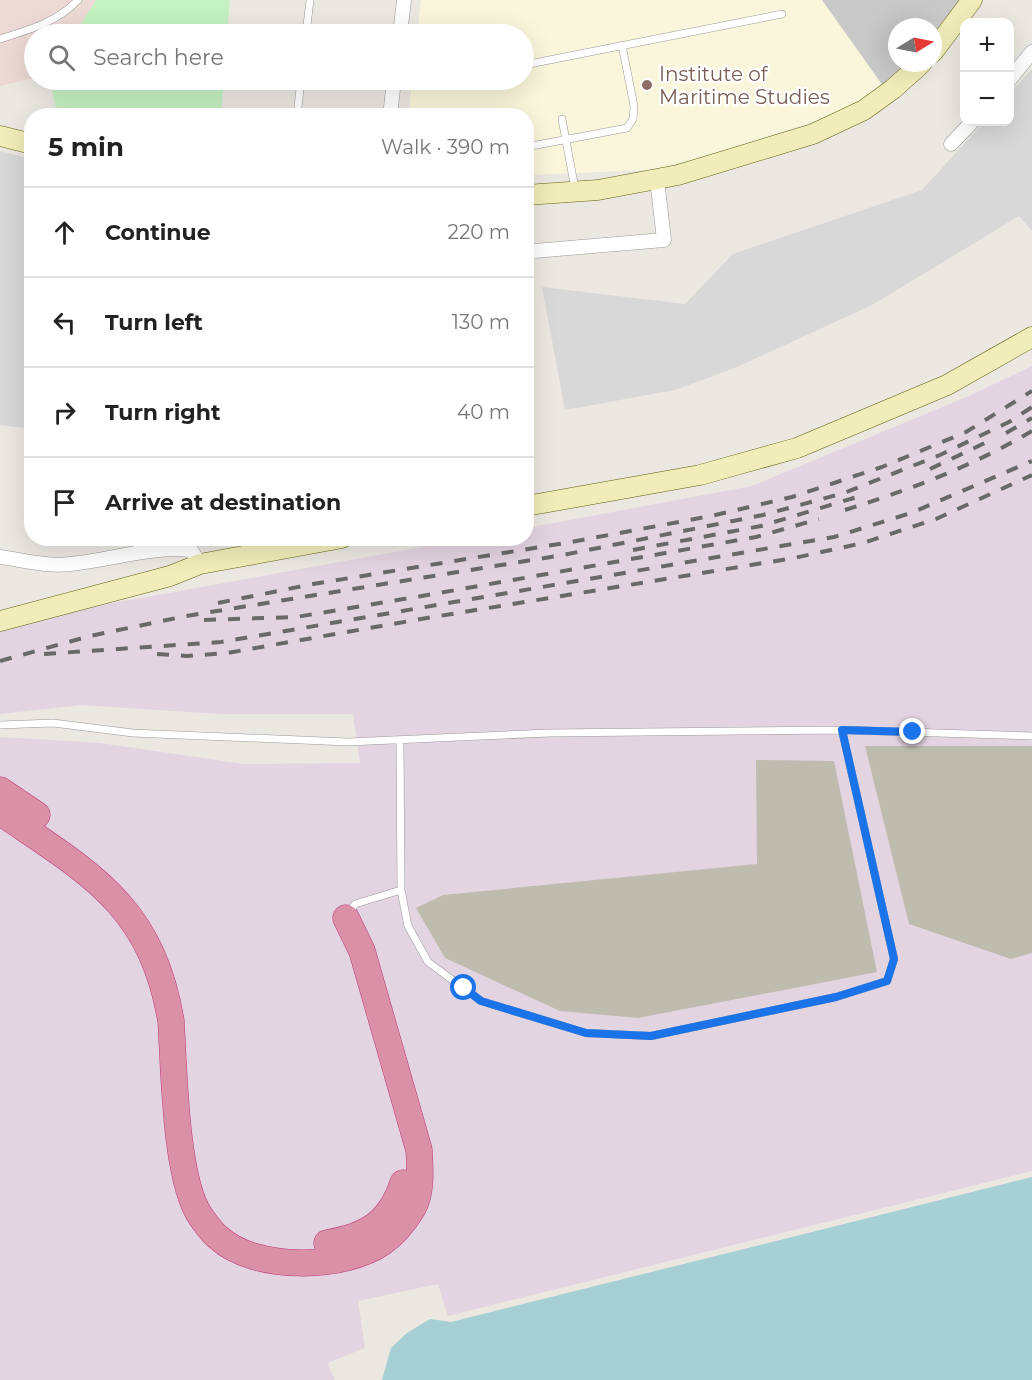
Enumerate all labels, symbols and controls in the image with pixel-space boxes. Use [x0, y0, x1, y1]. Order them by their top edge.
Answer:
north arrow [888, 18, 942, 72]
map controls [960, 18, 1014, 126]
button: + [960, 18, 1014, 72]
search box [24, 24, 534, 90]
icon: search [45, 41, 78, 74]
text: Search here [93, 44, 224, 71]
place label: Institute of Maritime Studies [659, 62, 830, 109]
button: − [960, 72, 1014, 126]
marker: Institute of Maritime Studies [640, 78, 654, 92]
text: 5 min [48, 131, 124, 163]
text: Walk · 390 m [381, 135, 510, 159]
icon: ahead [48, 216, 81, 249]
text: Continue [105, 219, 211, 246]
text: 220 m [448, 220, 510, 244]
icon: left [48, 306, 81, 339]
text: Turn left [105, 309, 203, 336]
text: 130 m [452, 310, 510, 334]
icon: right [48, 396, 81, 429]
text: Turn right [105, 399, 220, 426]
text: 40 m [457, 400, 510, 424]
icon: arrive [48, 486, 81, 519]
text: Arrive at destination [105, 489, 341, 516]
route end [899, 718, 925, 744]
route start [450, 974, 476, 1000]

